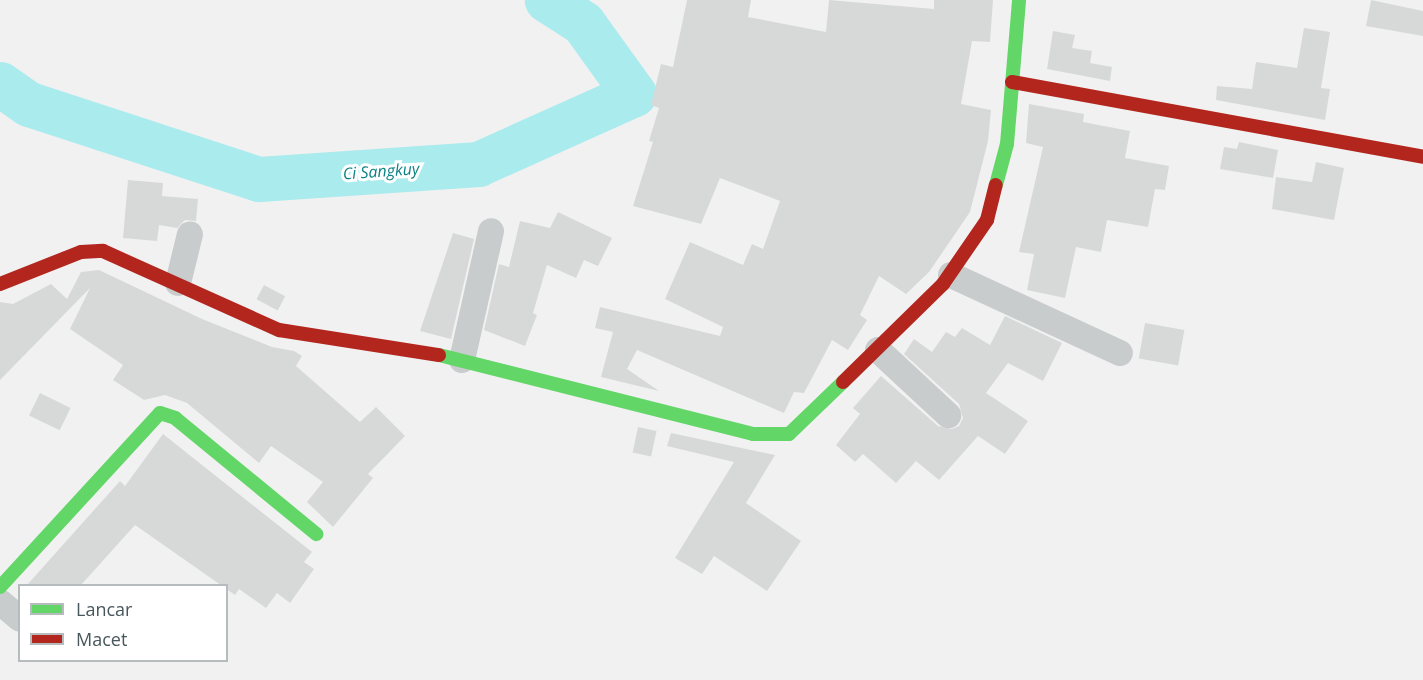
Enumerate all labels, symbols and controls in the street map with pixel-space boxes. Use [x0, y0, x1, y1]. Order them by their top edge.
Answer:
water label: Ci Sangkuy [342, 159, 420, 183]
legend [18, 584, 228, 662]
text: Lancar [76, 597, 132, 621]
text: Macet [76, 627, 127, 651]

